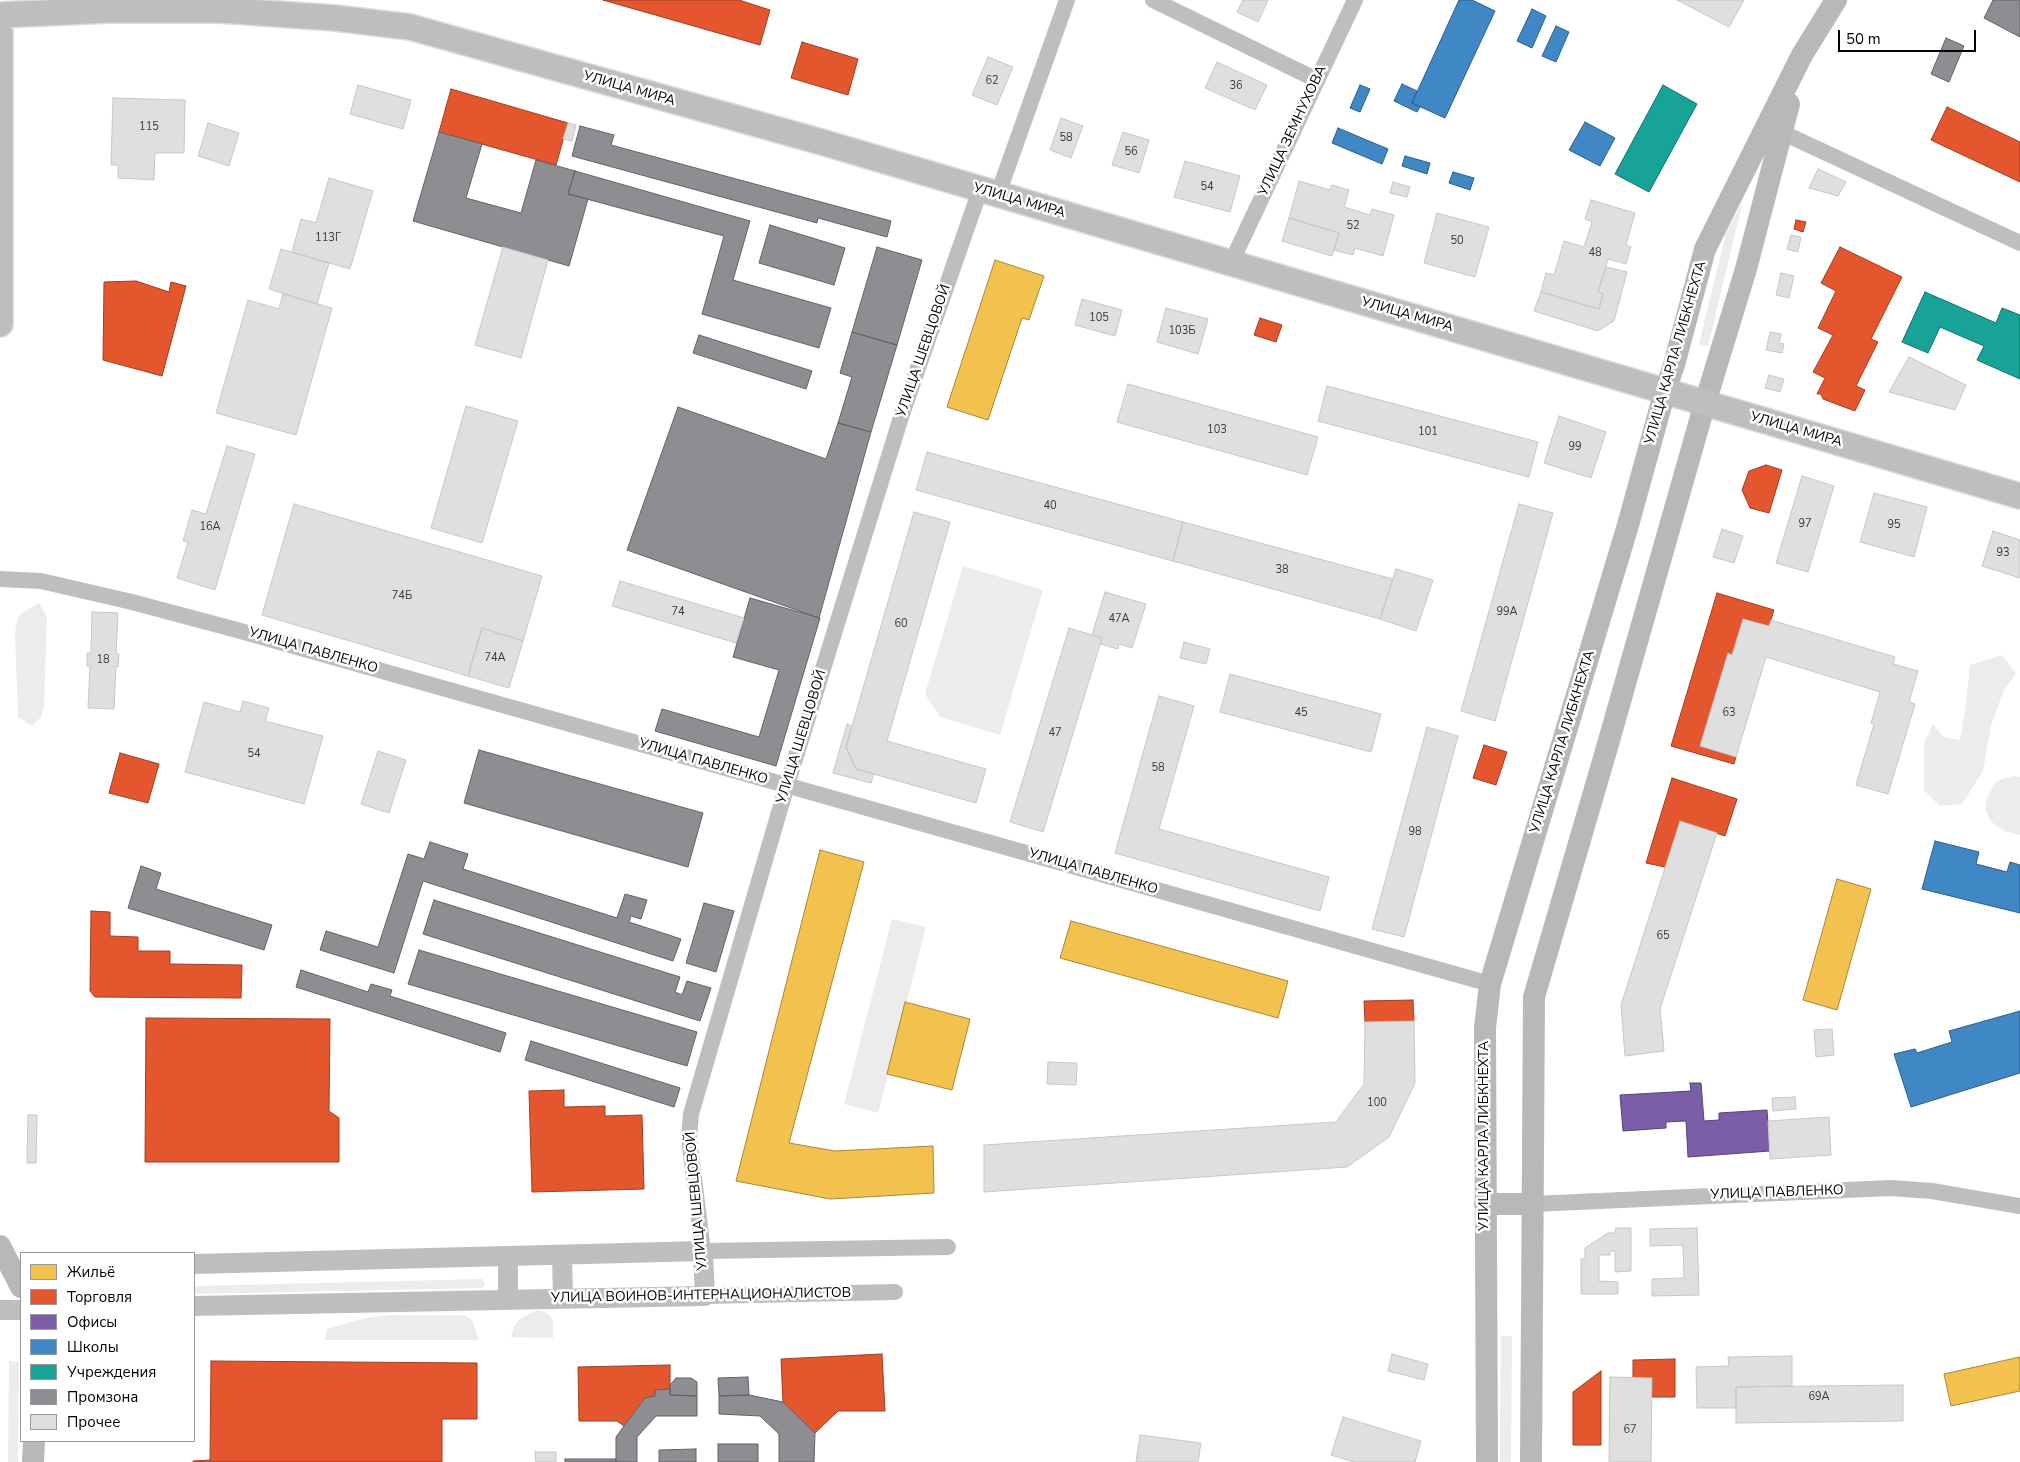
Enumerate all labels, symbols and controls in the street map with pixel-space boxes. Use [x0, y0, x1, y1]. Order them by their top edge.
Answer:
scale bar [1840, 20, 1978, 52]
text: 50 m [1846, 29, 1881, 49]
street label: УЛИЦА ЗЕМНУХОВА [1255, 63, 1331, 199]
street label: УЛИЦА МИРА [581, 68, 677, 110]
house number: 62 [985, 74, 999, 88]
house number: 36 [1229, 79, 1243, 93]
house number: 115 [139, 120, 159, 134]
house number: 58 [1059, 131, 1073, 145]
house number: 56 [1124, 145, 1138, 159]
street label: УЛИЦА МИРА [971, 180, 1067, 222]
house number: 54 [1200, 180, 1214, 194]
house number: 52 [1346, 219, 1360, 233]
house number: 113Г [315, 231, 341, 245]
house number: 50 [1450, 234, 1464, 248]
house number: 48 [1588, 246, 1602, 260]
street label: УЛИЦА КАРЛА ЛИБКНЕХТА [1642, 259, 1710, 447]
street label: УЛИЦА ШЕВЦОВОЙ [893, 282, 955, 420]
street label: УЛИЦА МИРА [1359, 294, 1455, 336]
house number: 105 [1089, 311, 1109, 325]
house number: 103Б [1168, 324, 1196, 338]
street label: УЛИЦА МИРА [1748, 409, 1844, 451]
house number: 103 [1207, 423, 1227, 437]
house number: 101 [1418, 425, 1438, 439]
house number: 99 [1568, 440, 1582, 454]
house number: 40 [1043, 499, 1057, 513]
house number: 97 [1798, 517, 1812, 531]
house number: 95 [1887, 518, 1901, 532]
house number: 16А [199, 520, 221, 534]
house number: 93 [1996, 546, 2010, 560]
house number: 38 [1275, 563, 1289, 577]
house number: 74Б [392, 589, 412, 603]
house number: 74 [671, 605, 685, 619]
house number: 99А [1496, 605, 1518, 619]
house number: 47А [1108, 612, 1130, 626]
house number: 60 [894, 617, 908, 631]
street label: УЛИЦА ПАВЛЕНКО [246, 625, 380, 677]
street label: УЛИЦА КАРЛА ЛИБКНЕХТА [1527, 649, 1599, 835]
house number: 74А [484, 651, 506, 665]
house number: 18 [96, 653, 110, 667]
street label: УЛИЦА ШЕВЦОВОЙ [774, 668, 830, 806]
house number: 45 [1294, 706, 1308, 720]
house number: 63 [1722, 706, 1736, 720]
house number: 47 [1048, 726, 1062, 740]
street label: УЛИЦА ПАВЛЕНКО [636, 736, 770, 788]
house number: 54 [247, 747, 261, 761]
house number: 58 [1151, 761, 1165, 775]
house number: 98 [1408, 825, 1422, 839]
street label: УЛИЦА ПАВЛЕНКО [1026, 846, 1160, 898]
house number: 65 [1656, 929, 1670, 943]
street label: УЛИЦА КАРЛА ЛИБКНЕХТА [1477, 1041, 1493, 1231]
house number: 100 [1367, 1096, 1387, 1110]
street label: УЛИЦА ШЕВЦОВОЙ [683, 1131, 711, 1271]
street label: УЛИЦА ПАВЛЕНКО [1710, 1182, 1844, 1204]
legend [20, 1252, 195, 1442]
text: Жильё [67, 1262, 115, 1282]
street label: УЛИЦА ВОИНОВ-ИНТЕРНАЦИОНАЛИСТОВ [551, 1285, 851, 1307]
text: Торговля [67, 1287, 132, 1307]
text: Офисы [67, 1312, 117, 1332]
text: Школы [67, 1337, 119, 1357]
text: Учреждения [67, 1362, 156, 1382]
text: Промзона [67, 1387, 138, 1407]
house number: 69А [1808, 1390, 1830, 1404]
text: Прочее [67, 1412, 120, 1432]
house number: 67 [1623, 1423, 1637, 1437]

